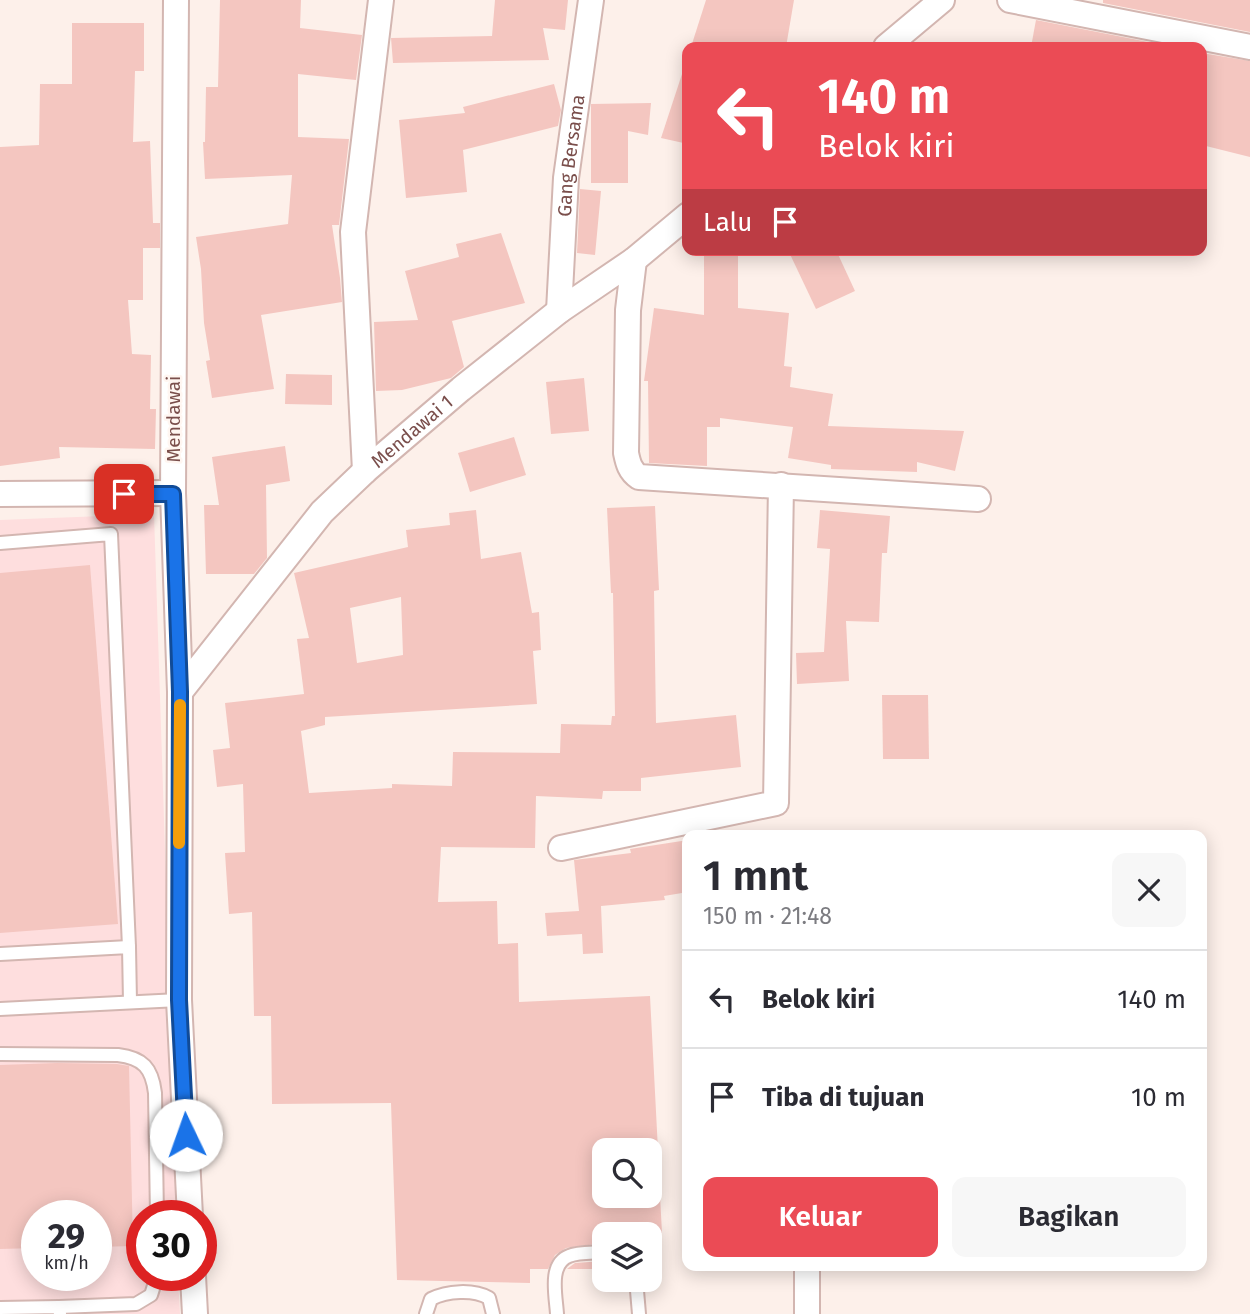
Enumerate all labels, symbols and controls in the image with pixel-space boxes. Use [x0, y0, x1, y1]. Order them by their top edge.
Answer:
text: 140 m [818, 67, 950, 126]
icon: left [703, 70, 794, 161]
street label: Gang Bersama [553, 93, 590, 217]
text: Belok kiri [818, 127, 954, 165]
icon: arrive [766, 203, 804, 241]
text: Lalu [703, 207, 752, 238]
street label: Mendawai [162, 376, 185, 462]
street label: Mendawai 1 [366, 390, 458, 473]
pin [94, 464, 154, 524]
icon: arrive [105, 475, 143, 513]
text: 1 mnt [703, 851, 808, 901]
button: close [1112, 853, 1186, 927]
text: 150 m · 21:48 [703, 902, 832, 930]
icon: left [703, 980, 741, 1018]
text: Belok kiri [762, 984, 875, 1015]
text: 140 m [1117, 984, 1186, 1015]
icon: arrive [703, 1078, 741, 1116]
text: Tiba di tujuan [762, 1082, 924, 1113]
text: 10 m [1131, 1082, 1186, 1113]
position arrow [149, 1098, 223, 1172]
map controls [592, 1138, 662, 1292]
button: search [592, 1138, 662, 1208]
button: Keluar [703, 1177, 938, 1257]
button: Bagikan [952, 1177, 1186, 1257]
speed limit sign: 30 [126, 1200, 217, 1291]
text: 29 [48, 1215, 85, 1257]
button: layers [592, 1222, 662, 1292]
text: km/h [44, 1252, 89, 1274]

